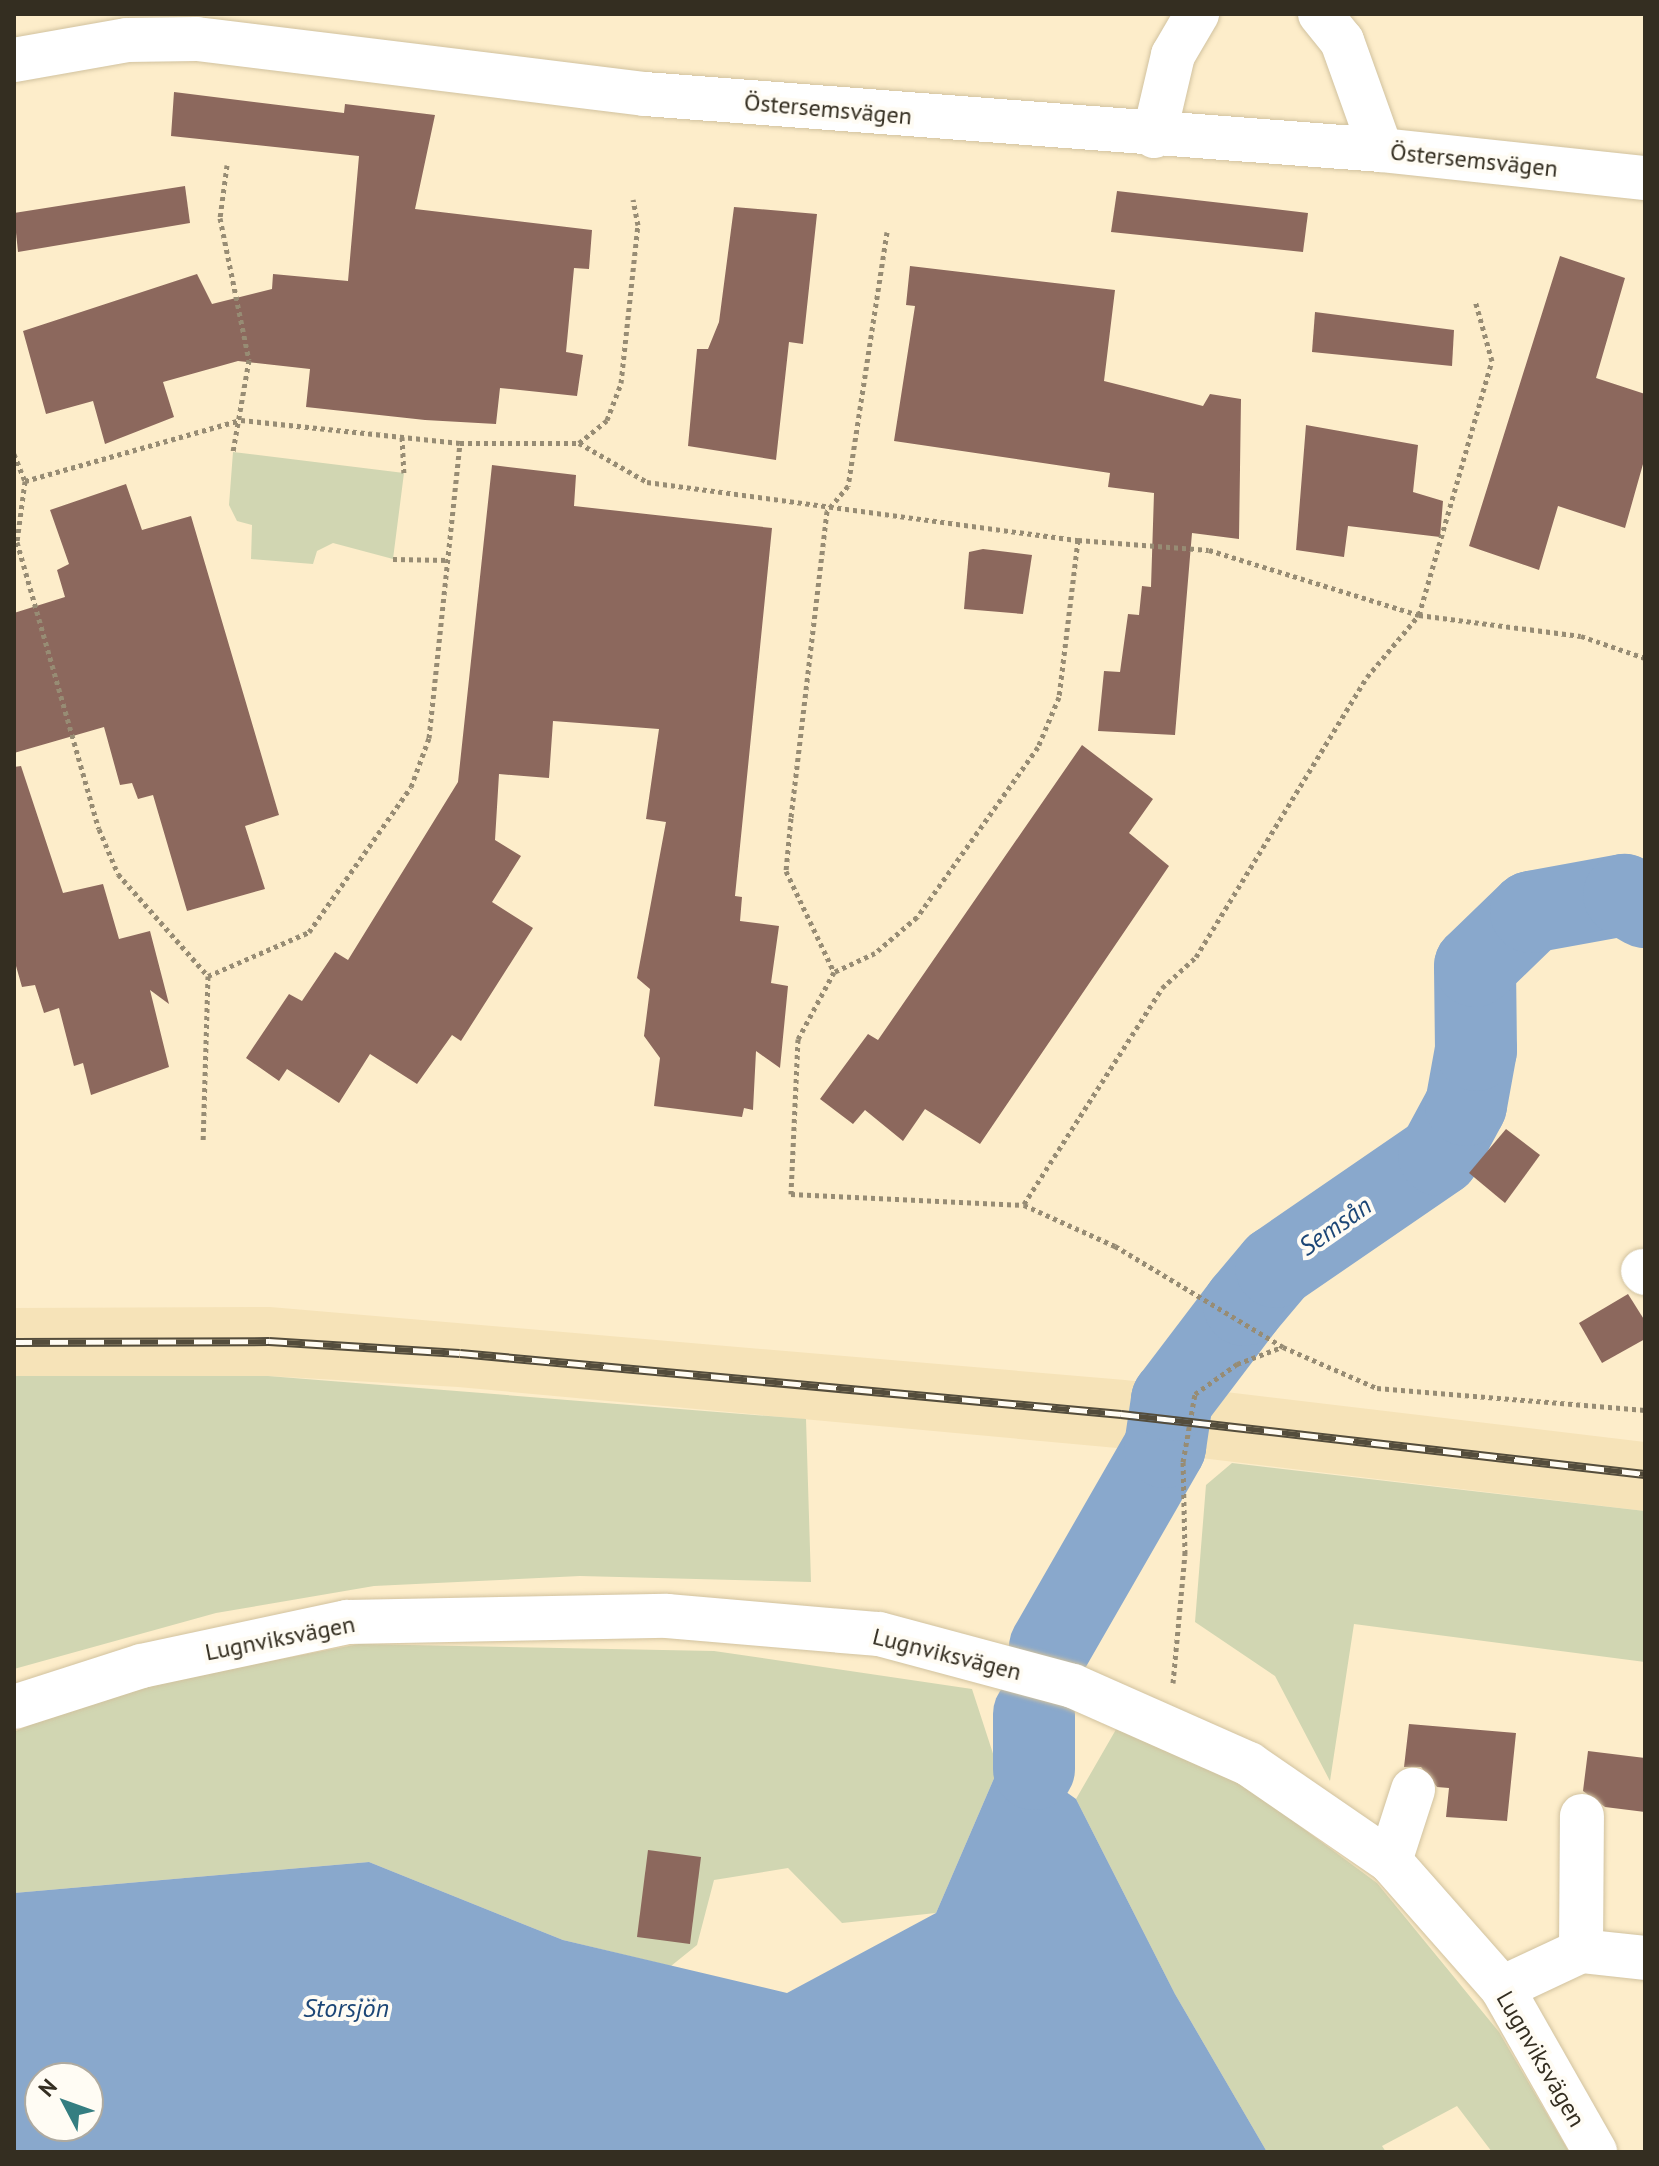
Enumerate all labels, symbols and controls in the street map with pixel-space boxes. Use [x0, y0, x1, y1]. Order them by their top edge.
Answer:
street label: Östersemsvägen [743, 87, 913, 131]
street label: Östersemsvägen [1389, 137, 1559, 183]
water label: Semsån [1293, 1190, 1377, 1262]
street label: Lugnviksvägen [203, 1609, 357, 1667]
street label: Lugnviksvägen [870, 1622, 1024, 1686]
street label: Lugnviksvägen [1490, 1986, 1592, 2132]
water label: Storsjön [303, 1992, 389, 2024]
north arrow [24, 2062, 104, 2142]
text: N [32, 2073, 63, 2102]

